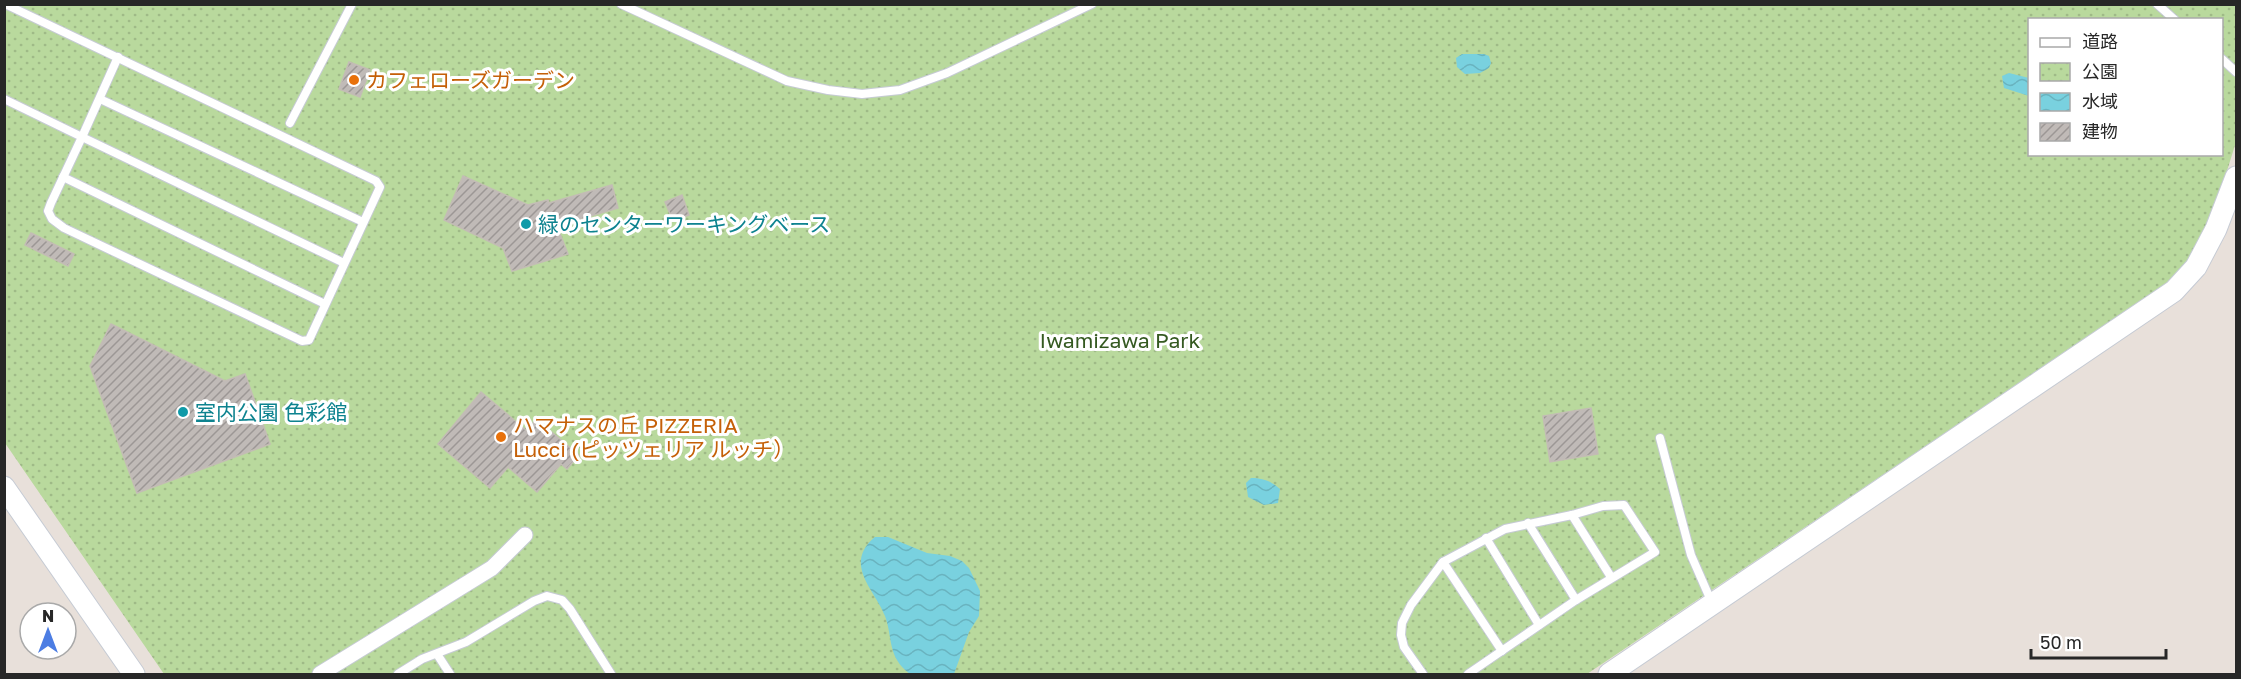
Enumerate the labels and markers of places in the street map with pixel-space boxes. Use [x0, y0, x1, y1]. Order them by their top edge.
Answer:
place label: カフェローズガーデン [366, 67, 575, 93]
marker: カフェローズガーデン [347, 73, 361, 87]
place label: 緑のセンターワーキングベース [538, 211, 830, 237]
marker: 緑のセンターワーキングベース [519, 217, 533, 231]
place label: 室内公園 色彩館 [195, 399, 347, 425]
marker: 室内公園 色彩館 [176, 405, 190, 419]
place label: ハマナスの丘 PIZZERIA Lucci (ピッツェリア ルッチ） [513, 412, 794, 462]
marker: ハマナスの丘 PIZZERIA Lucci (ピッツェリア ルッチ） [494, 430, 508, 444]

